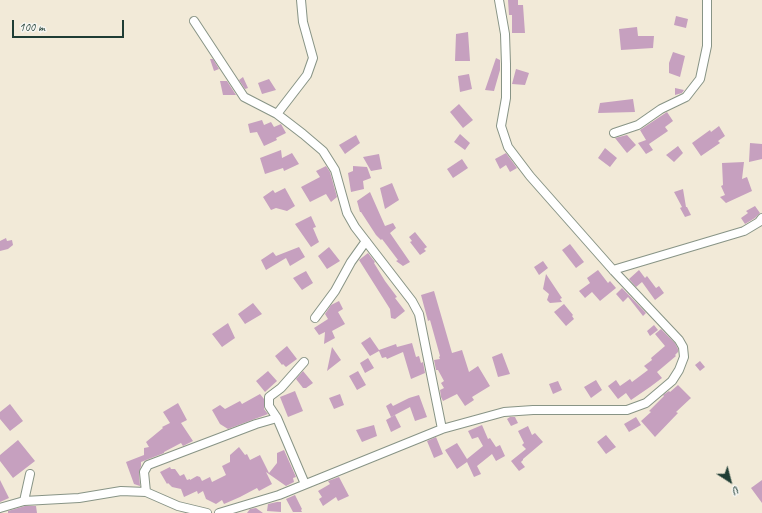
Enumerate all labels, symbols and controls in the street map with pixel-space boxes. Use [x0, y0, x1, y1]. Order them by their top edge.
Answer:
scale bar [14, 12, 126, 38]
text: 100 m [19, 19, 45, 35]
north arrow [710, 461, 750, 501]
text: U [731, 483, 743, 498]

